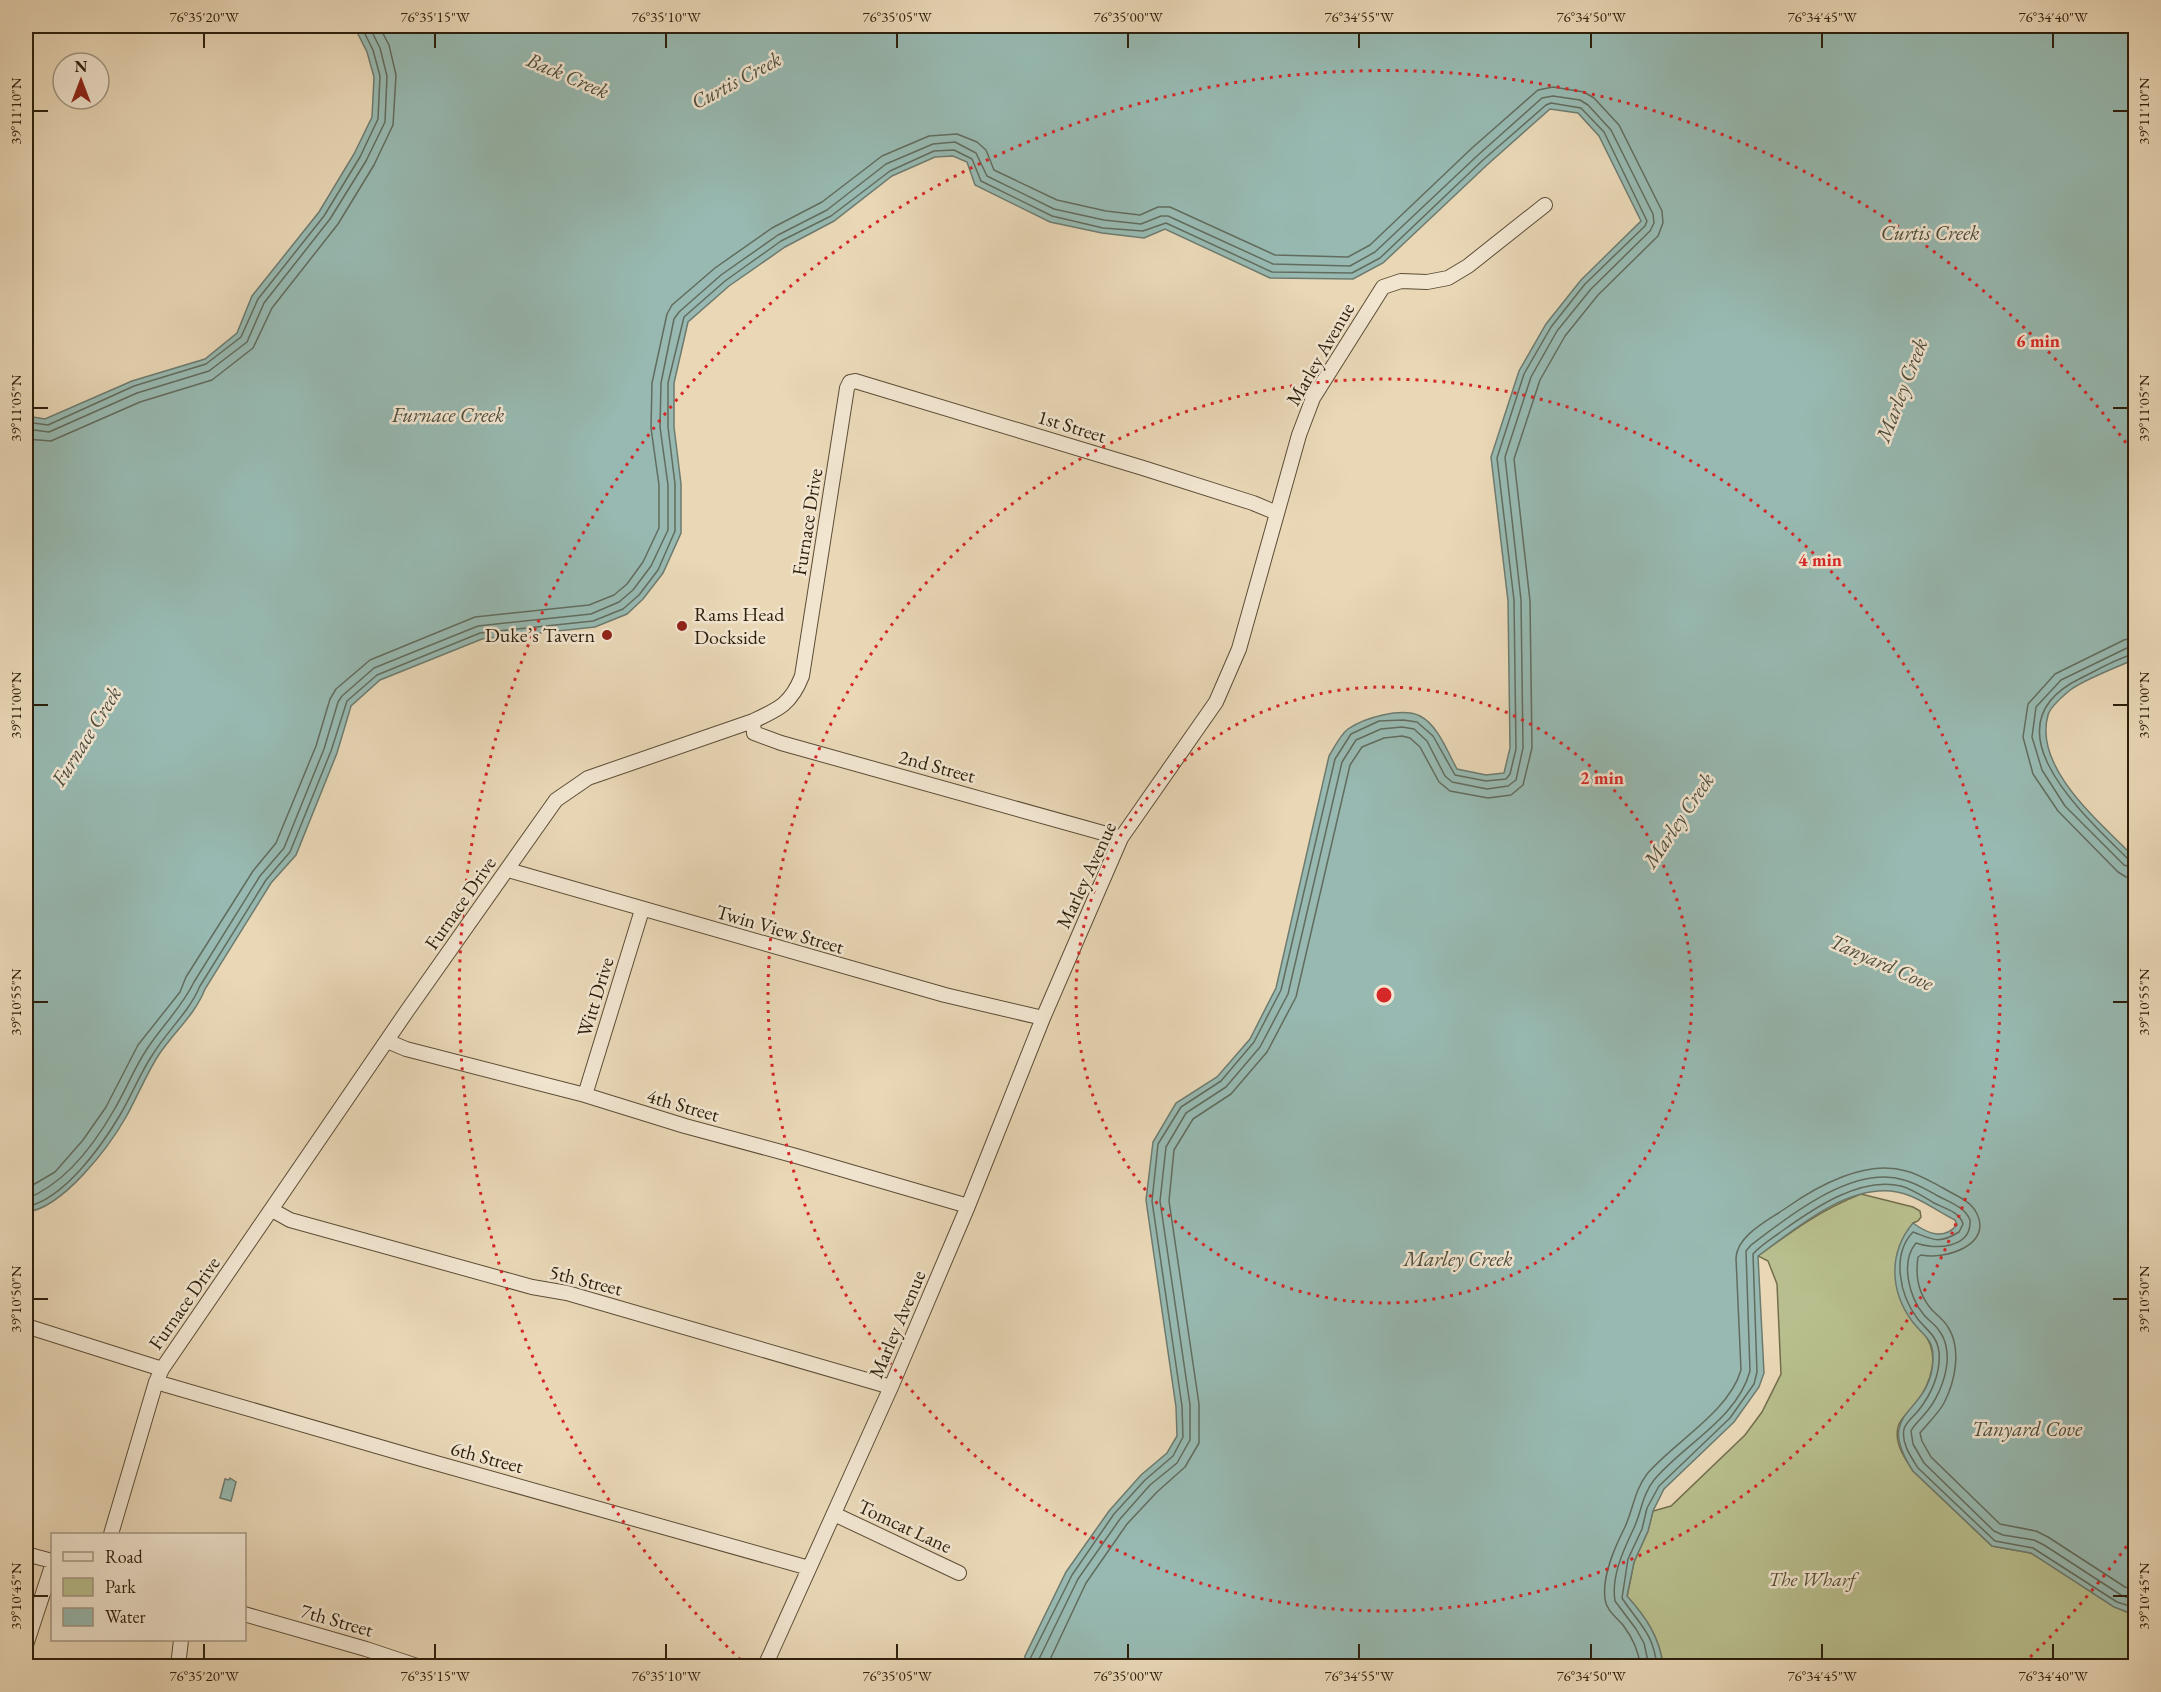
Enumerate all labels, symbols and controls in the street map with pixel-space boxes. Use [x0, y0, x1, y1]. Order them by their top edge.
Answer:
text: 76°35'20"W [169, 7, 239, 26]
text: 76°35'15"W [400, 7, 470, 26]
text: 76°35'10"W [631, 7, 701, 26]
text: 76°35'05"W [862, 7, 932, 26]
text: 76°35'00"W [1093, 7, 1163, 26]
text: 76°34'55"W [1324, 7, 1394, 26]
text: 76°34'50"W [1556, 7, 1626, 26]
text: 76°34'45"W [1787, 7, 1857, 26]
text: 76°34'40"W [2018, 7, 2088, 26]
water label: Back Creek [522, 45, 614, 105]
water label: Curtis Creek [686, 45, 786, 115]
north arrow [51, 51, 111, 111]
text: N [75, 56, 88, 77]
text: 39°11'10"N [6, 77, 25, 145]
text: 39°11'10"N [2134, 77, 2153, 145]
water label: Curtis Creek [1881, 219, 1980, 246]
street label: Marley Avenue [1280, 298, 1360, 410]
text: 6 min [2016, 329, 2060, 352]
water label: Marley Creek [1868, 334, 1933, 448]
text: 39°11'05"N [6, 374, 25, 442]
text: 39°11'05"N [2134, 374, 2153, 442]
water label: Furnace Creek [391, 401, 505, 428]
street label: 1st Street [1035, 403, 1110, 449]
street label: Furnace Drive [786, 466, 828, 577]
text: 4 min [1798, 548, 1842, 571]
place label: Rams Head Dockside [694, 601, 785, 650]
marker: Rams Head Dockside [675, 619, 689, 633]
place label: Duke’s Tavern [485, 622, 595, 648]
marker: Duke’s Tavern [600, 628, 614, 642]
text: 39°11'00"N [6, 671, 25, 739]
text: 39°11'00"N [2134, 671, 2153, 739]
water label: Furnace Creek [44, 681, 128, 792]
street label: 2nd Street [896, 743, 979, 789]
text: 2 min [1580, 766, 1624, 789]
water label: Marley Creek [1635, 767, 1720, 874]
street label: Marley Avenue [1050, 817, 1122, 933]
street label: Furnace Drive [418, 851, 502, 955]
street label: Twin View Street [713, 898, 848, 960]
water label: Tanyard Cove [1826, 927, 1939, 997]
street label: Witt Drive [571, 954, 619, 1040]
text: 39°10'55"N [6, 968, 25, 1036]
text: 39°10'55"N [2134, 968, 2153, 1036]
centre of rings [1374, 985, 1394, 1005]
street label: 4th Street [644, 1082, 723, 1128]
water label: Marley Creek [1401, 1245, 1513, 1272]
street label: Furnace Drive [142, 1251, 226, 1355]
street label: 5th Street [547, 1258, 626, 1302]
text: 39°10'50"N [6, 1265, 25, 1333]
text: 39°10'50"N [2134, 1265, 2153, 1333]
street label: Marley Avenue [863, 1266, 932, 1382]
water label: Tanyard Cove [1972, 1415, 2083, 1442]
street label: 6th Street [448, 1435, 527, 1479]
street label: Tomcat Lane [854, 1493, 956, 1559]
legend [51, 1533, 246, 1641]
text: Road [105, 1545, 144, 1568]
text: 39°10'45"N [6, 1562, 25, 1630]
text: 39°10'45"N [2134, 1562, 2153, 1630]
park label: The Wharf [1768, 1566, 1860, 1592]
text: Park [105, 1575, 136, 1598]
street label: 7th Street [298, 1597, 377, 1643]
text: Water [105, 1605, 146, 1628]
text: 76°35'20"W [169, 1666, 239, 1685]
text: 76°35'15"W [400, 1666, 470, 1685]
text: 76°35'10"W [631, 1666, 701, 1685]
text: 76°35'05"W [862, 1666, 932, 1685]
text: 76°35'00"W [1093, 1666, 1163, 1685]
text: 76°34'55"W [1324, 1666, 1394, 1685]
text: 76°34'50"W [1556, 1666, 1626, 1685]
text: 76°34'45"W [1787, 1666, 1857, 1685]
text: 76°34'40"W [2018, 1666, 2088, 1685]

